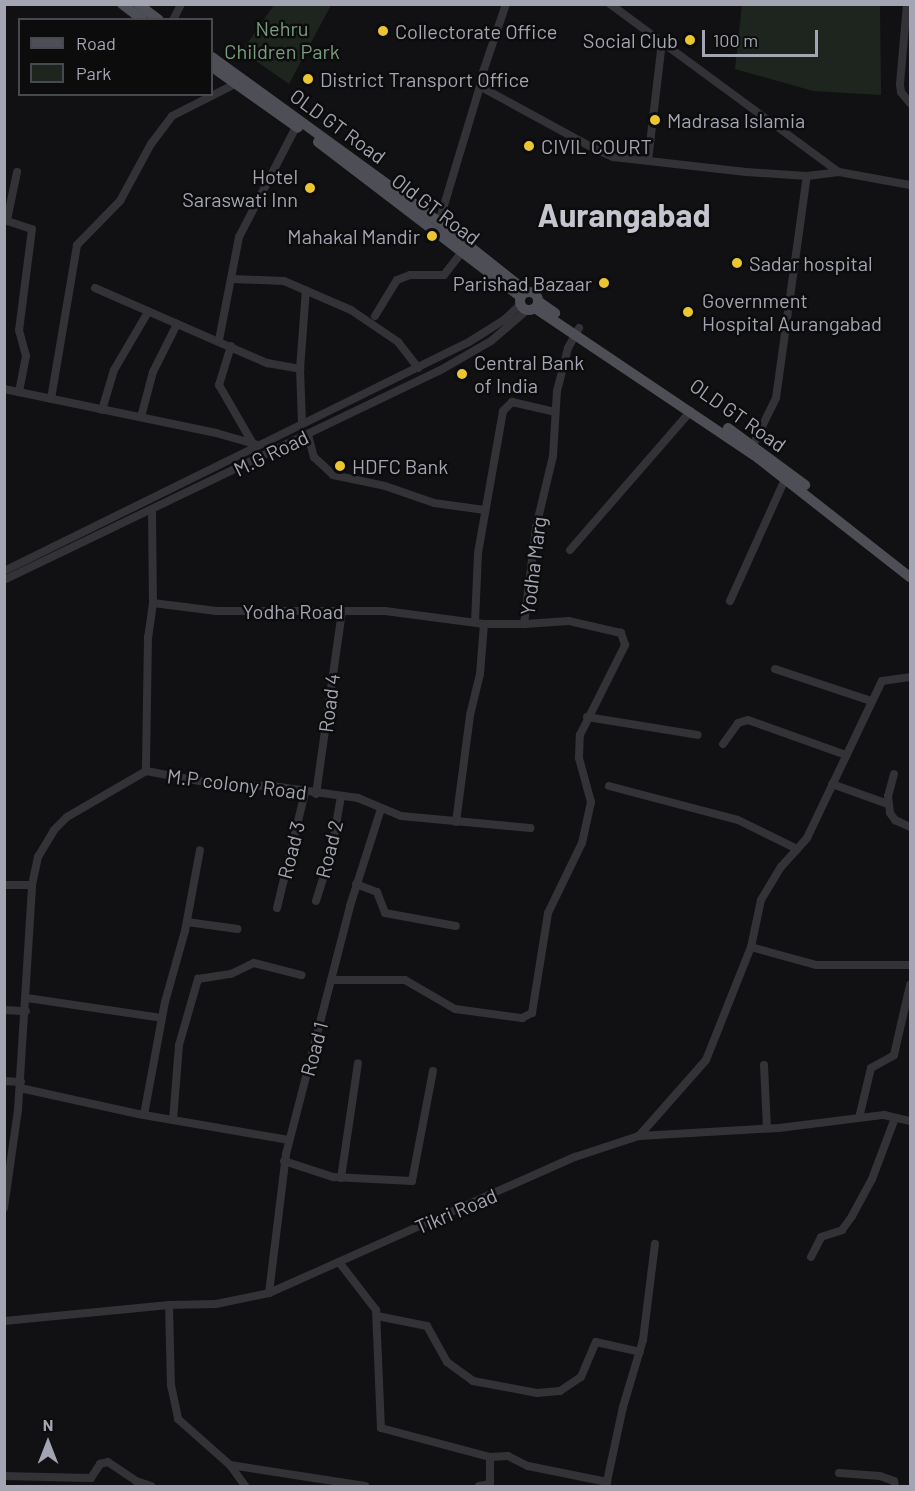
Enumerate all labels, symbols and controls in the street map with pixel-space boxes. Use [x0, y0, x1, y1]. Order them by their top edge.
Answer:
park label: Nehru Children Park [224, 16, 340, 63]
legend [18, 18, 213, 96]
scale bar [705, 18, 820, 56]
place label: Collectorate Office [395, 19, 557, 43]
marker: Collectorate Office [376, 24, 390, 38]
place label: Social Club [583, 28, 678, 52]
text: 100 m [713, 29, 758, 51]
text: Road [76, 32, 116, 54]
marker: Social Club [683, 33, 697, 47]
text: Park [76, 62, 111, 84]
place label: District Transport Office [320, 67, 529, 91]
marker: District Transport Office [301, 72, 315, 86]
street label: OLD GT Road [286, 83, 390, 169]
place label: Madrasa Islamia [667, 108, 805, 132]
marker: Madrasa Islamia [648, 113, 662, 127]
place label: CIVIL COURT [541, 134, 652, 158]
marker: CIVIL COURT [522, 139, 536, 153]
place label: Hotel Saraswati Inn [182, 164, 298, 211]
street label: Old GT Road [387, 168, 485, 250]
marker: Hotel Saraswati Inn [303, 181, 317, 195]
district label: Aurangabad [537, 195, 711, 233]
place label: Mahakal Mandir [287, 224, 420, 248]
marker: Mahakal Mandir [425, 229, 439, 243]
place label: Sadar hospital [749, 251, 873, 275]
marker: Sadar hospital [730, 256, 744, 270]
place label: Parishad Bazaar [453, 271, 592, 295]
marker: Parishad Bazaar [597, 276, 611, 290]
place label: Government Hospital Aurangabad [702, 288, 882, 335]
marker: Government Hospital Aurangabad [679, 303, 697, 321]
place label: Central Bank of India [474, 350, 584, 397]
marker: Central Bank of India [455, 367, 469, 381]
street label: OLD GT Road [685, 373, 791, 457]
street label: M.G Road [230, 425, 312, 481]
place label: HDFC Bank [352, 454, 448, 478]
marker: HDFC Bank [333, 459, 347, 473]
street label: Yodha Marg [515, 515, 551, 617]
street label: Yodha Road [242, 599, 344, 623]
street label: Road 4 [313, 672, 345, 734]
street label: M.P colony Road [166, 764, 308, 804]
street label: Road 2 [310, 818, 348, 880]
street label: Road 3 [272, 819, 310, 881]
street label: Road 1 [295, 1019, 333, 1079]
street label: Tikri Road [411, 1183, 501, 1239]
north arrow [18, 1413, 78, 1473]
text: N [43, 1415, 53, 1434]

